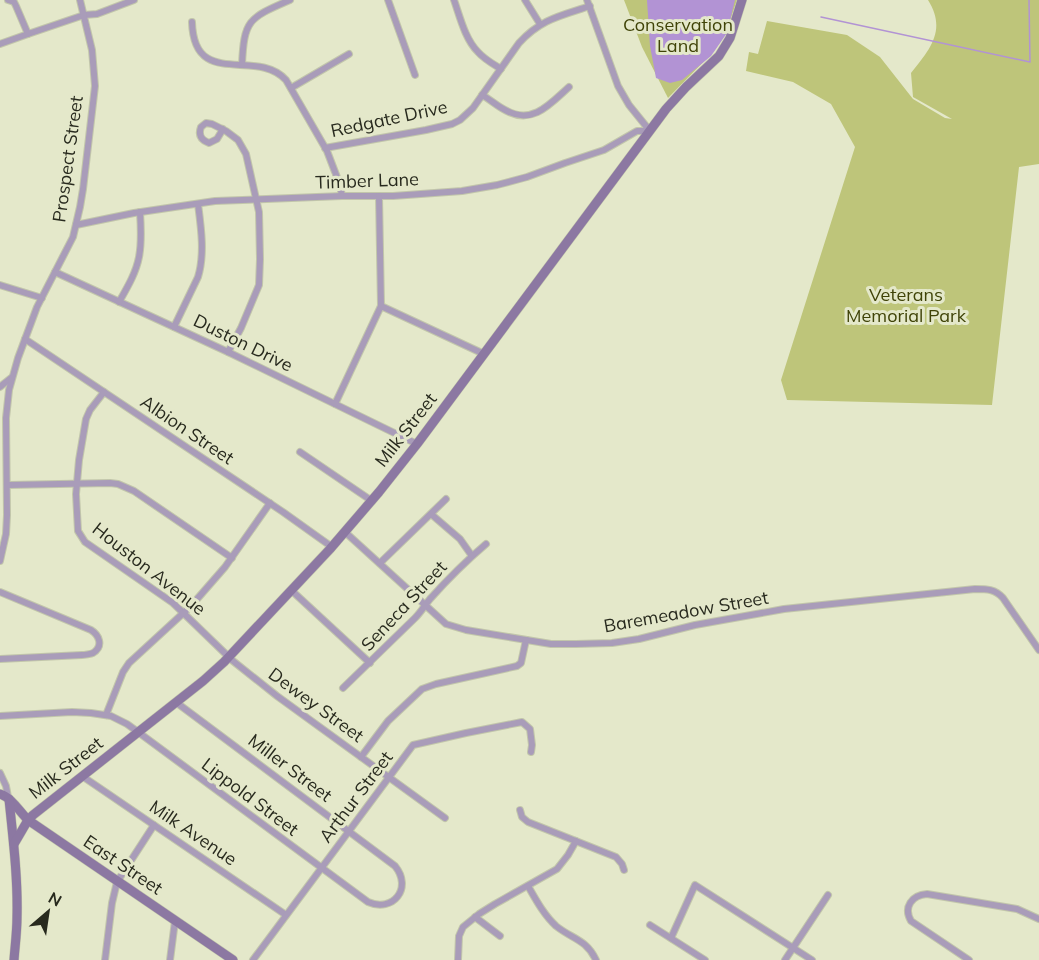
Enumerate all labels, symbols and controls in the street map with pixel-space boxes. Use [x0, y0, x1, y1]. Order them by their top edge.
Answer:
park label: Conservation Land [623, 13, 733, 57]
street label: Prospect Street [47, 94, 88, 224]
street label: Redgate Drive [328, 95, 449, 142]
street label: Timber Lane [315, 167, 419, 194]
park label: Veterans Memorial Park [846, 283, 967, 327]
street label: Duston Drive [190, 309, 297, 377]
street label: Milk Street [370, 388, 442, 471]
street label: Albion Street [136, 390, 238, 469]
street label: Houston Avenue [88, 517, 211, 620]
street label: Seneca Street [356, 556, 451, 656]
street label: Baremeadow Street [602, 586, 770, 637]
street label: Dewey Street [264, 662, 368, 747]
street label: Miller Street [244, 729, 337, 807]
street label: Milk Street [24, 732, 107, 804]
street label: Arthur Street [314, 746, 397, 847]
street label: Lippold Street [197, 753, 303, 841]
street label: Milk Avenue [145, 795, 241, 870]
street label: East Street [79, 830, 167, 900]
north arrow [18, 882, 78, 942]
text: N [45, 887, 65, 911]

